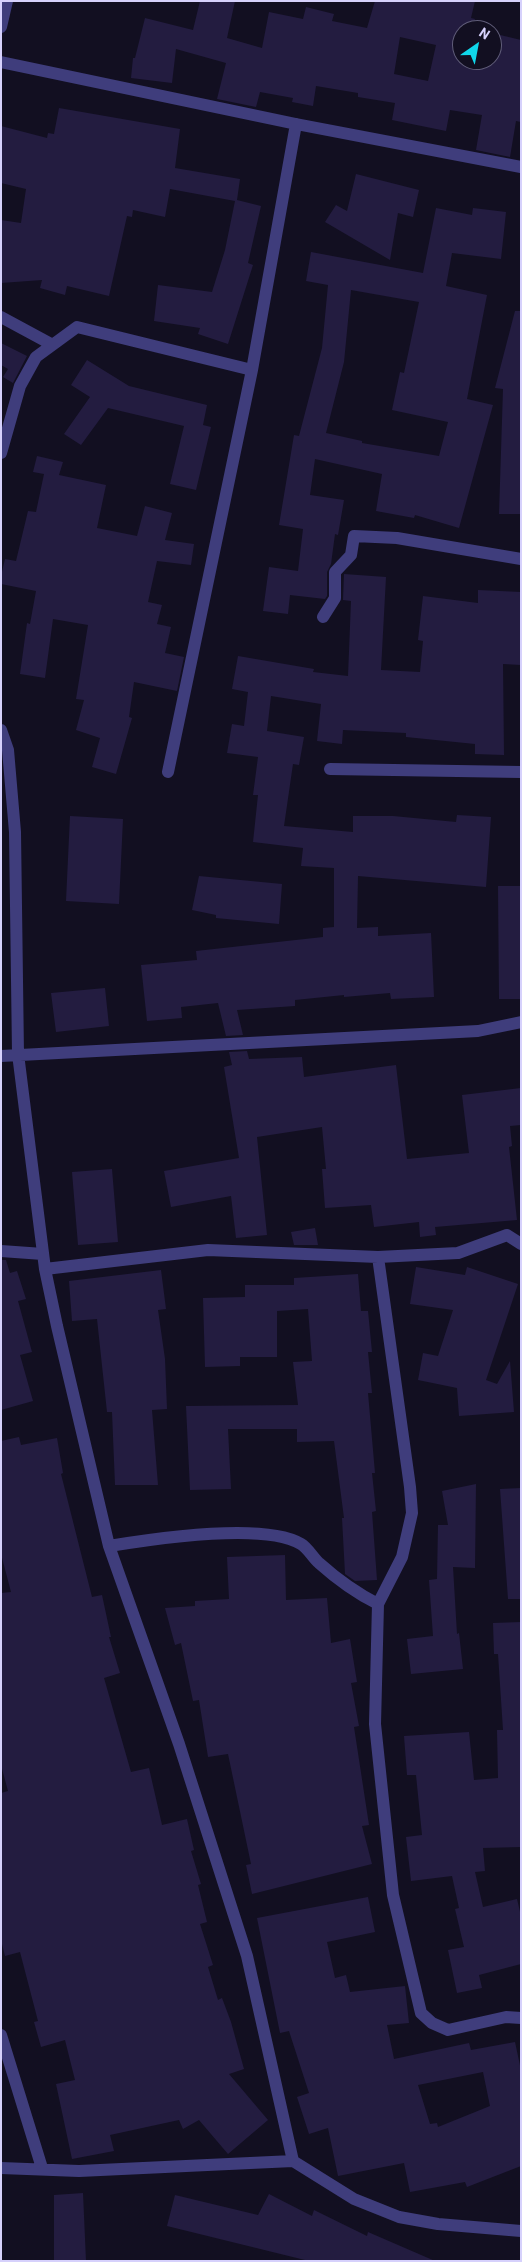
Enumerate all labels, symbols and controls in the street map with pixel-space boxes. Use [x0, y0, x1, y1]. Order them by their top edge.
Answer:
north arrow [452, 20, 502, 70]
text: N [476, 23, 493, 43]

